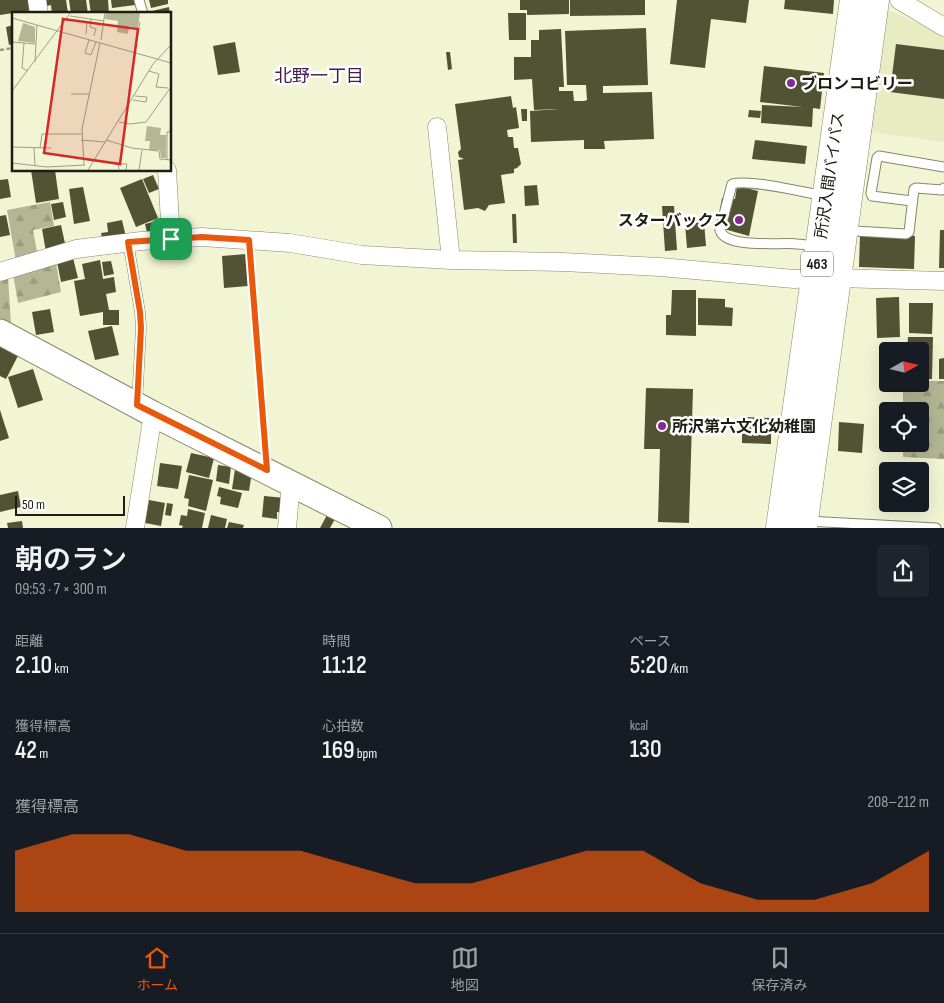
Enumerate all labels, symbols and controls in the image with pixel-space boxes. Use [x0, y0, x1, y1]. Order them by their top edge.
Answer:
inset map [12, 12, 171, 171]
district label: 北野一丁目 [274, 66, 364, 87]
place label: ブロンコビリー [801, 75, 913, 94]
marker: ブロンコビリー [785, 77, 797, 89]
street label: 所沢入間バイパス [812, 111, 849, 240]
place label: スターバックス [618, 212, 729, 231]
marker: スターバックス [733, 214, 745, 226]
pin [150, 218, 192, 260]
icon: arrive [157, 225, 185, 253]
road number: 463 [801, 252, 833, 276]
north arrow [879, 342, 929, 392]
map controls [879, 342, 929, 512]
button: locate [879, 402, 929, 452]
place label: 所沢第六文化幼稚園 [672, 418, 816, 437]
marker: 所沢第六文化幼稚園 [656, 420, 668, 432]
button: layers [879, 462, 929, 512]
scale bar [15, 493, 125, 516]
text: 50 m [22, 496, 45, 513]
text: 朝のラン [15, 544, 127, 577]
button: share [877, 545, 929, 597]
text: 09:53 · 7 × 300 m [15, 580, 107, 599]
text: 距離 [15, 633, 43, 650]
text: 時間 [322, 633, 350, 650]
text: ペース [630, 633, 671, 650]
text: 2.10 [15, 650, 52, 681]
text: 11:12 [322, 650, 367, 681]
text: 5:20 [630, 650, 668, 681]
text: km [52, 660, 69, 677]
text: /km [668, 660, 688, 677]
text: kcal [630, 717, 648, 734]
text: 獲得標高 [15, 718, 71, 735]
text: 心拍数 [322, 718, 364, 735]
text: 130 [630, 734, 661, 765]
text: 42 [15, 735, 37, 766]
text: 169 [322, 735, 355, 766]
text: m [37, 745, 48, 762]
text: bpm [355, 745, 377, 762]
text: 208–212 m [868, 793, 929, 812]
text: 獲得標高 [15, 798, 79, 817]
tab: ホーム [136, 944, 178, 994]
tab: 地図 [451, 944, 479, 994]
tab: 保存済み [752, 944, 808, 994]

